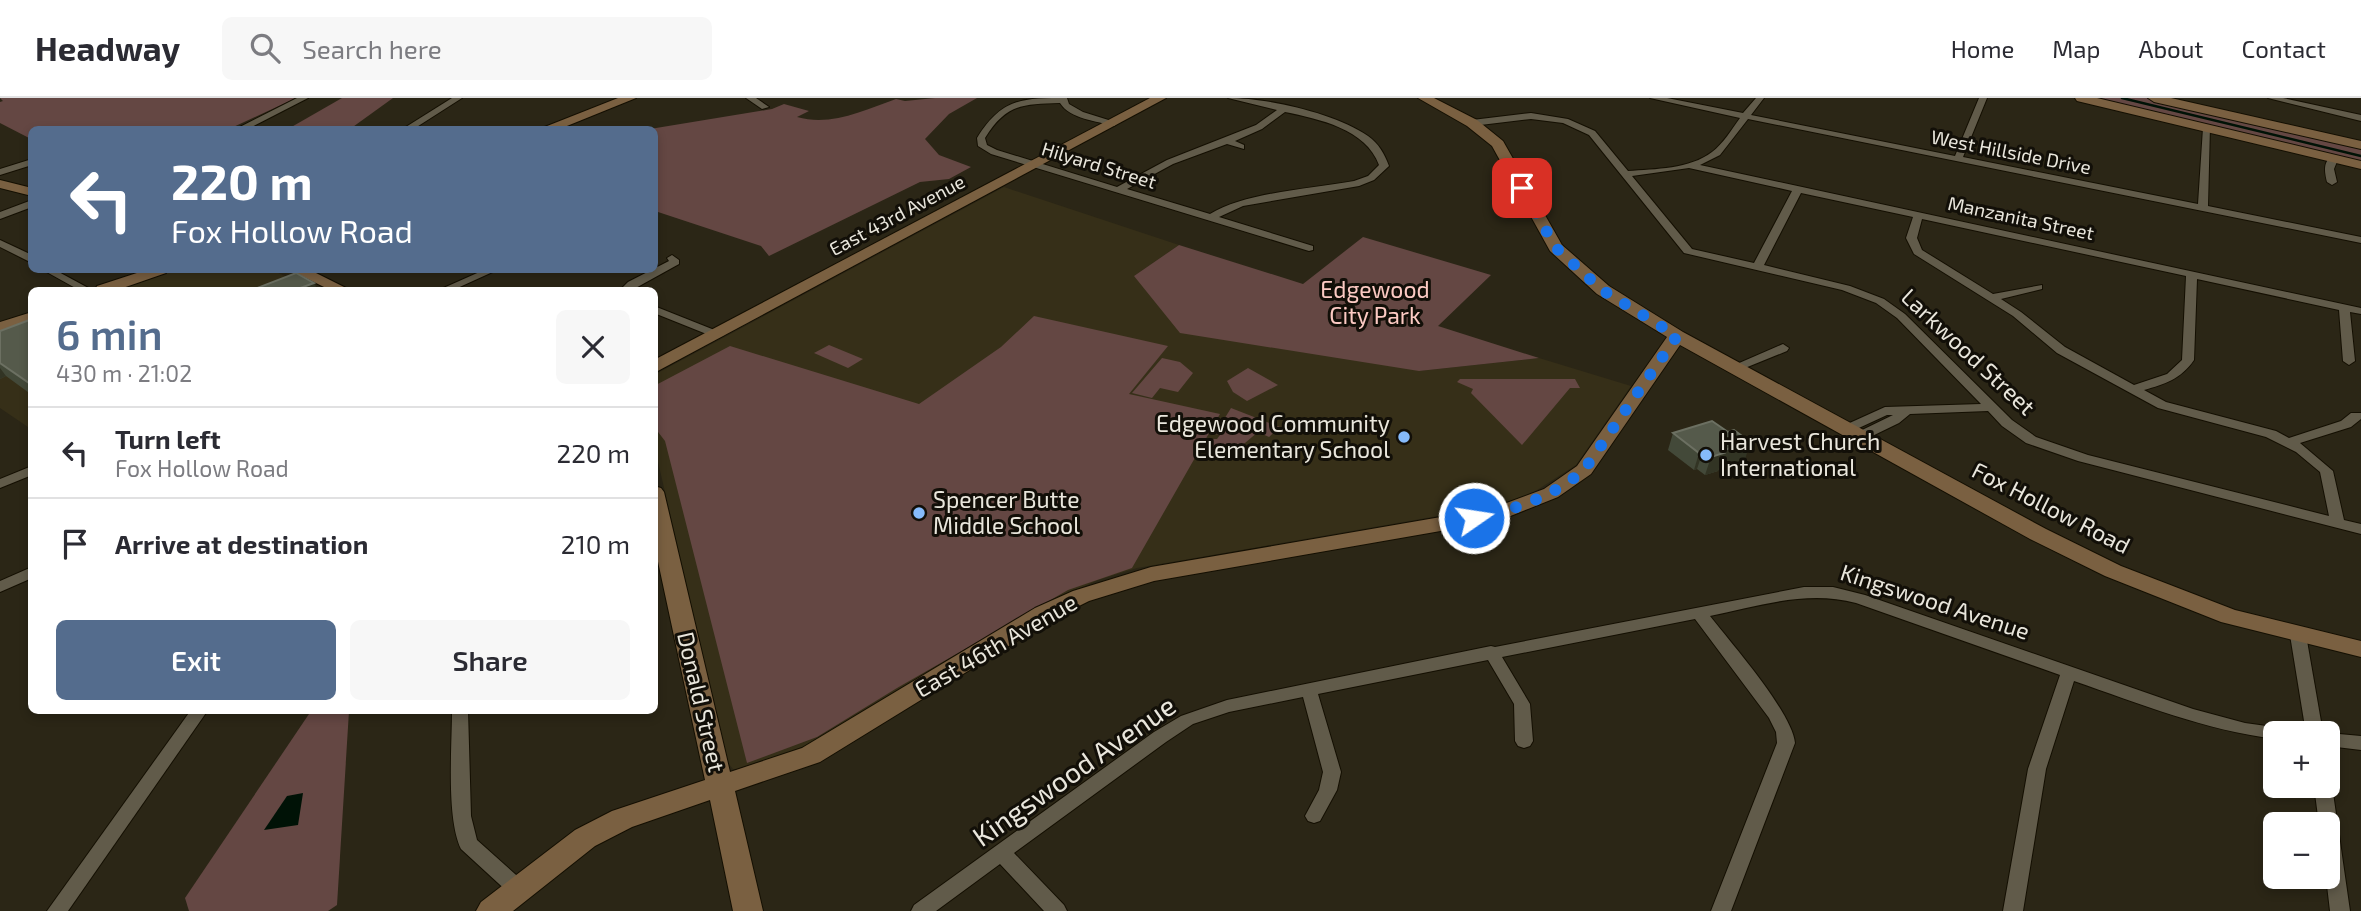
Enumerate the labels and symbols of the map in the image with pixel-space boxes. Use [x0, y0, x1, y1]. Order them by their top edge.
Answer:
street label: West Hillside Drive [1929, 125, 2093, 178]
street label: Hilyard Street [1039, 136, 1159, 193]
pin [1492, 158, 1552, 218]
street label: East 43rd Avenue [825, 169, 968, 260]
street label: Manzanita Street [1946, 191, 2096, 244]
park label: Edgewood City Park [1320, 275, 1430, 329]
street label: Larkwood Street [1896, 282, 2042, 421]
place label: Edgewood Community Elementary School [1156, 409, 1390, 463]
place label: Harvest Church International [1720, 427, 1880, 481]
marker: Edgewood Community Elementary School [1396, 429, 1412, 445]
marker: Harvest Church International [1698, 447, 1714, 463]
street label: Fox Hollow Road [1968, 455, 2135, 559]
position arrow [1437, 481, 1511, 555]
place label: Spencer Butte Middle School [933, 485, 1080, 539]
marker: Spencer Butte Middle School [911, 505, 927, 521]
street label: Kingswood Avenue [1837, 557, 2033, 645]
street label: East 46th Avenue [910, 587, 1081, 703]
street label: Donald Street [672, 629, 732, 775]
street label: Kingswood Avenue [965, 687, 1181, 853]

